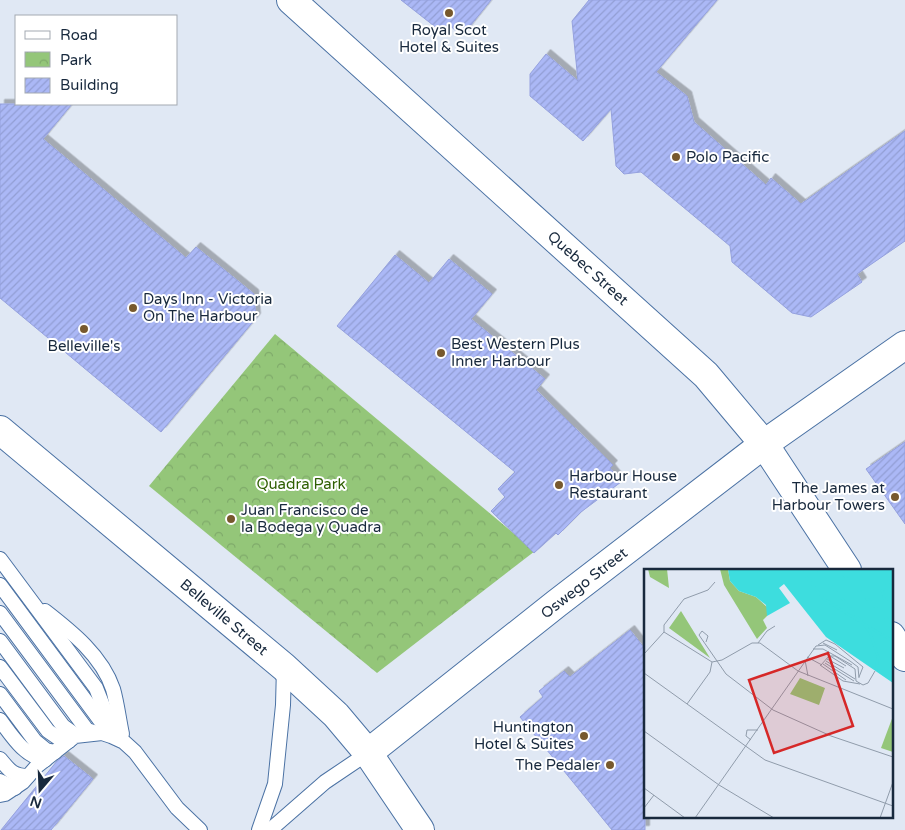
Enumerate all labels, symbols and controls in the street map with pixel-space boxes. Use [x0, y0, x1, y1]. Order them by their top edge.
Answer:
marker: Royal Scot Hotel & Suites [443, 7, 455, 19]
legend [15, 15, 178, 105]
place label: Royal Scot Hotel & Suites [399, 21, 499, 56]
text: Road [60, 26, 98, 44]
text: Park [60, 51, 92, 69]
text: Building [60, 76, 119, 94]
place label: Polo Pacific [686, 148, 769, 166]
marker: Polo Pacific [670, 151, 682, 163]
street label: Quebec Street [544, 227, 632, 309]
place label: Days Inn - Victoria On The Harbour [143, 290, 273, 325]
marker: Days Inn - Victoria On The Harbour [127, 302, 139, 314]
marker: Belleville's [78, 323, 90, 335]
place label: Best Western Plus Inner Harbour [451, 335, 580, 370]
place label: Belleville's [48, 337, 120, 355]
marker: Best Western Plus Inner Harbour [435, 347, 447, 359]
place label: Harbour House Restaurant [569, 467, 677, 502]
park label: Quadra Park [256, 475, 346, 493]
marker: Harbour House Restaurant [553, 479, 565, 491]
place label: The James at Harbour Towers [772, 479, 885, 514]
marker: The James at Harbour Towers [889, 491, 901, 503]
place label: Juan Francisco de la Bodega y Quadra [241, 501, 381, 536]
marker: Juan Francisco de la Bodega y Quadra [225, 513, 237, 525]
street label: Oswego Street [537, 543, 631, 622]
inset map [644, 569, 892, 818]
street label: Belleville Street [176, 575, 272, 659]
place label: Huntington Hotel & Suites [474, 718, 574, 753]
marker: Huntington Hotel & Suites [578, 730, 590, 742]
place label: The Pedaler [515, 756, 600, 774]
marker: The Pedaler [604, 759, 616, 771]
north arrow [15, 765, 65, 815]
text: N [28, 792, 44, 812]

